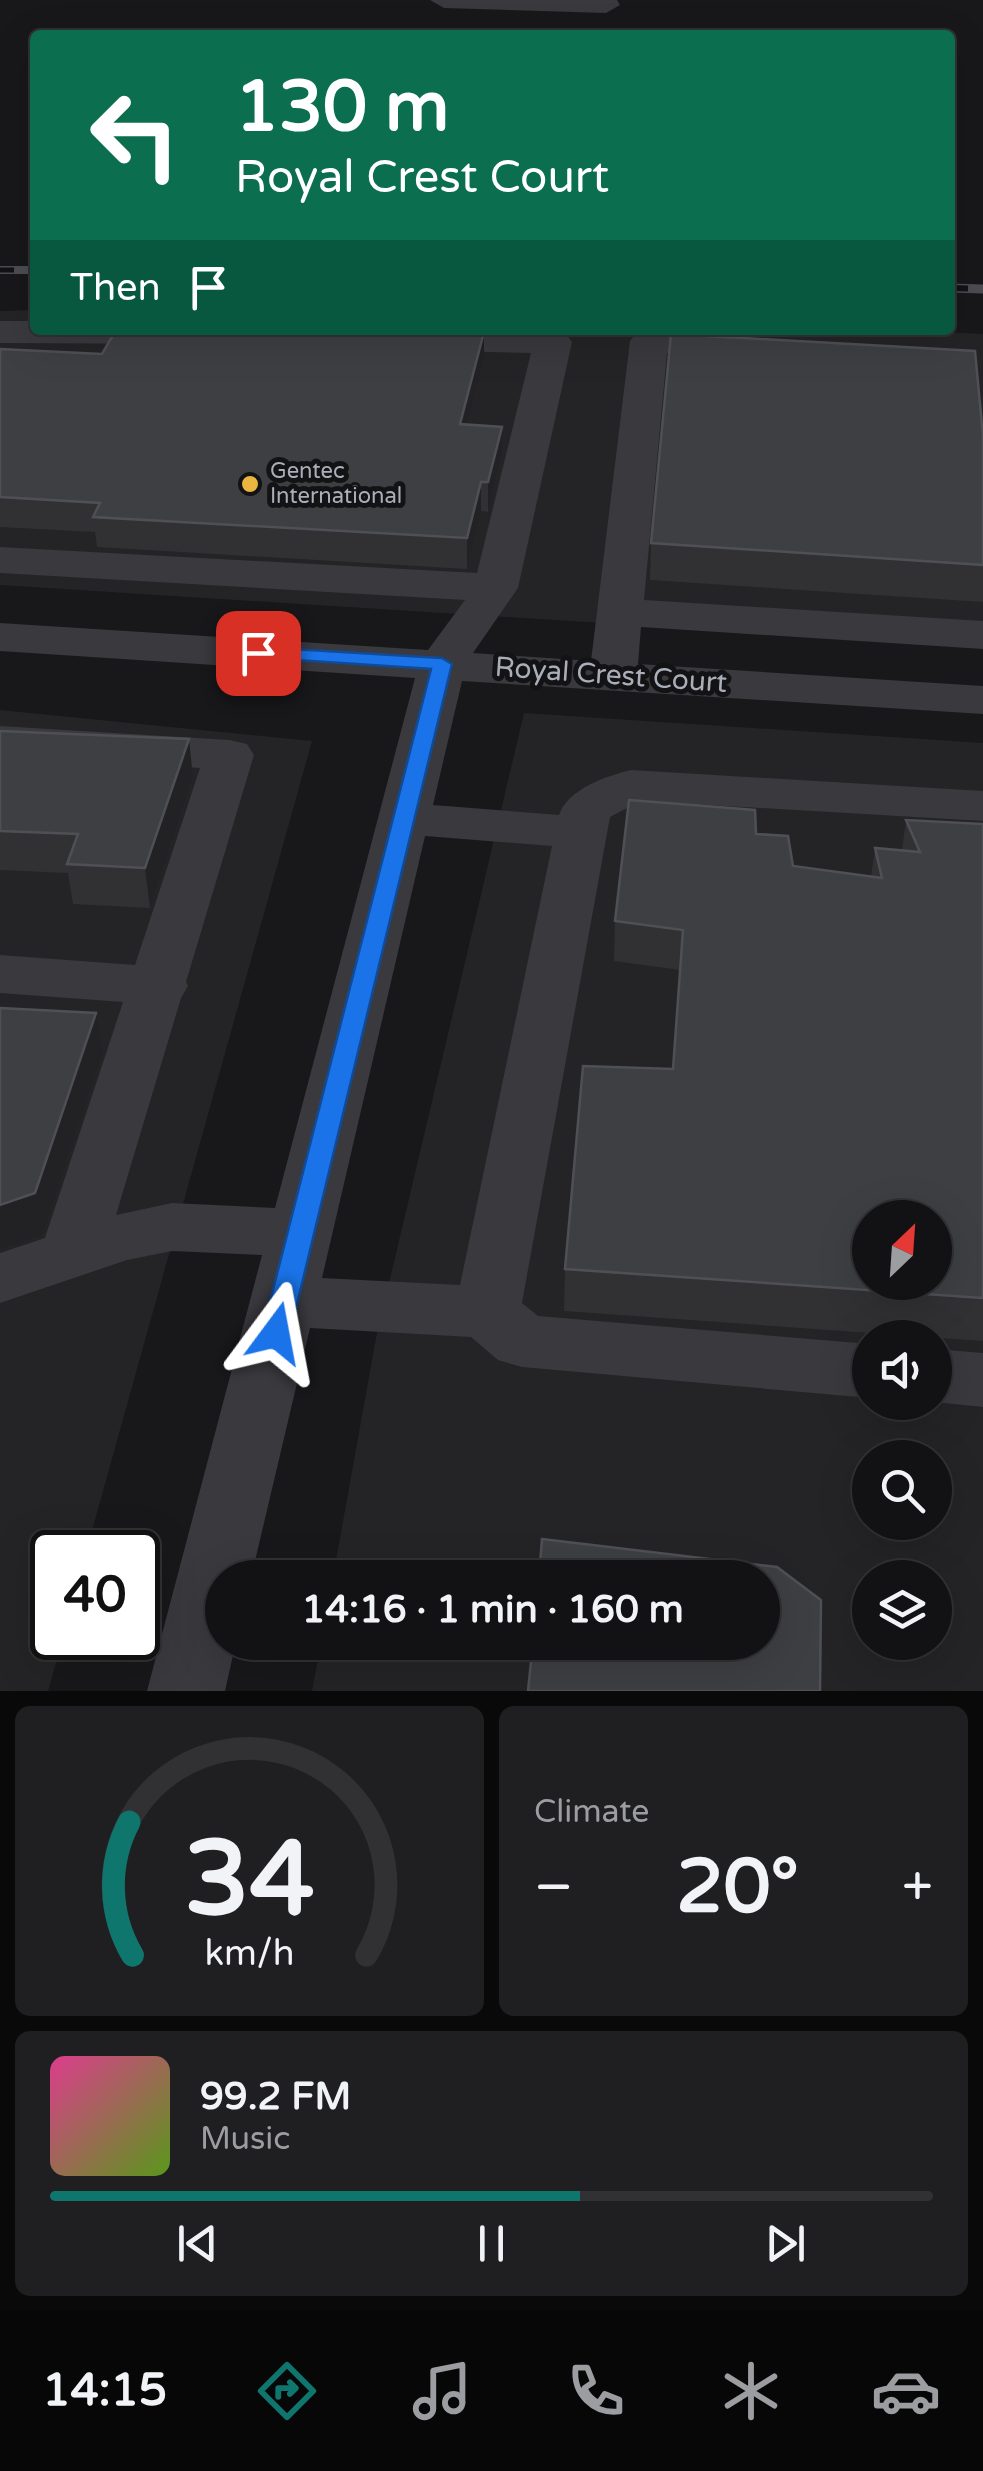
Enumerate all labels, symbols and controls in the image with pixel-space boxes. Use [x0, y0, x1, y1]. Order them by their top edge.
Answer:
text: 130 m [235, 66, 449, 150]
icon: left [70, 70, 200, 200]
text: Royal Crest Court [235, 151, 609, 205]
icon: arrive [181, 260, 236, 315]
text: Then [70, 265, 161, 311]
place label: Gentec International [270, 458, 402, 509]
marker: Gentec International [239, 473, 261, 495]
pin [216, 611, 301, 696]
icon: arrive [231, 626, 286, 681]
street label: Royal Crest Court [494, 650, 729, 700]
north arrow [852, 1200, 952, 1300]
map controls [852, 1200, 952, 1660]
position arrow [224, 1281, 328, 1385]
button: sound [852, 1320, 952, 1420]
button: search [852, 1440, 952, 1540]
speed limit sign: 40 [30, 1530, 160, 1660]
button: layers [852, 1560, 952, 1660]
text: 14:16 · 1 min · 160 m [301, 1587, 684, 1633]
text: Climate [534, 1793, 649, 1831]
text: 34 [184, 1818, 315, 1943]
text: 20° [676, 1842, 799, 1932]
text: − [534, 1855, 573, 1921]
text: + [902, 1855, 933, 1921]
text: km/h [205, 1932, 294, 1975]
text: 99.2 FM [200, 2074, 351, 2120]
text: Music [200, 2120, 290, 2158]
icon: previous [170, 2216, 225, 2271]
icon: pause [464, 2216, 519, 2271]
icon: next [758, 2216, 813, 2271]
icon: directions [252, 2356, 322, 2426]
icon: music [407, 2356, 477, 2426]
icon: phone [561, 2356, 631, 2426]
icon: climate [716, 2356, 786, 2426]
icon: car [871, 2356, 941, 2426]
text: 14:15 [42, 2364, 167, 2418]

